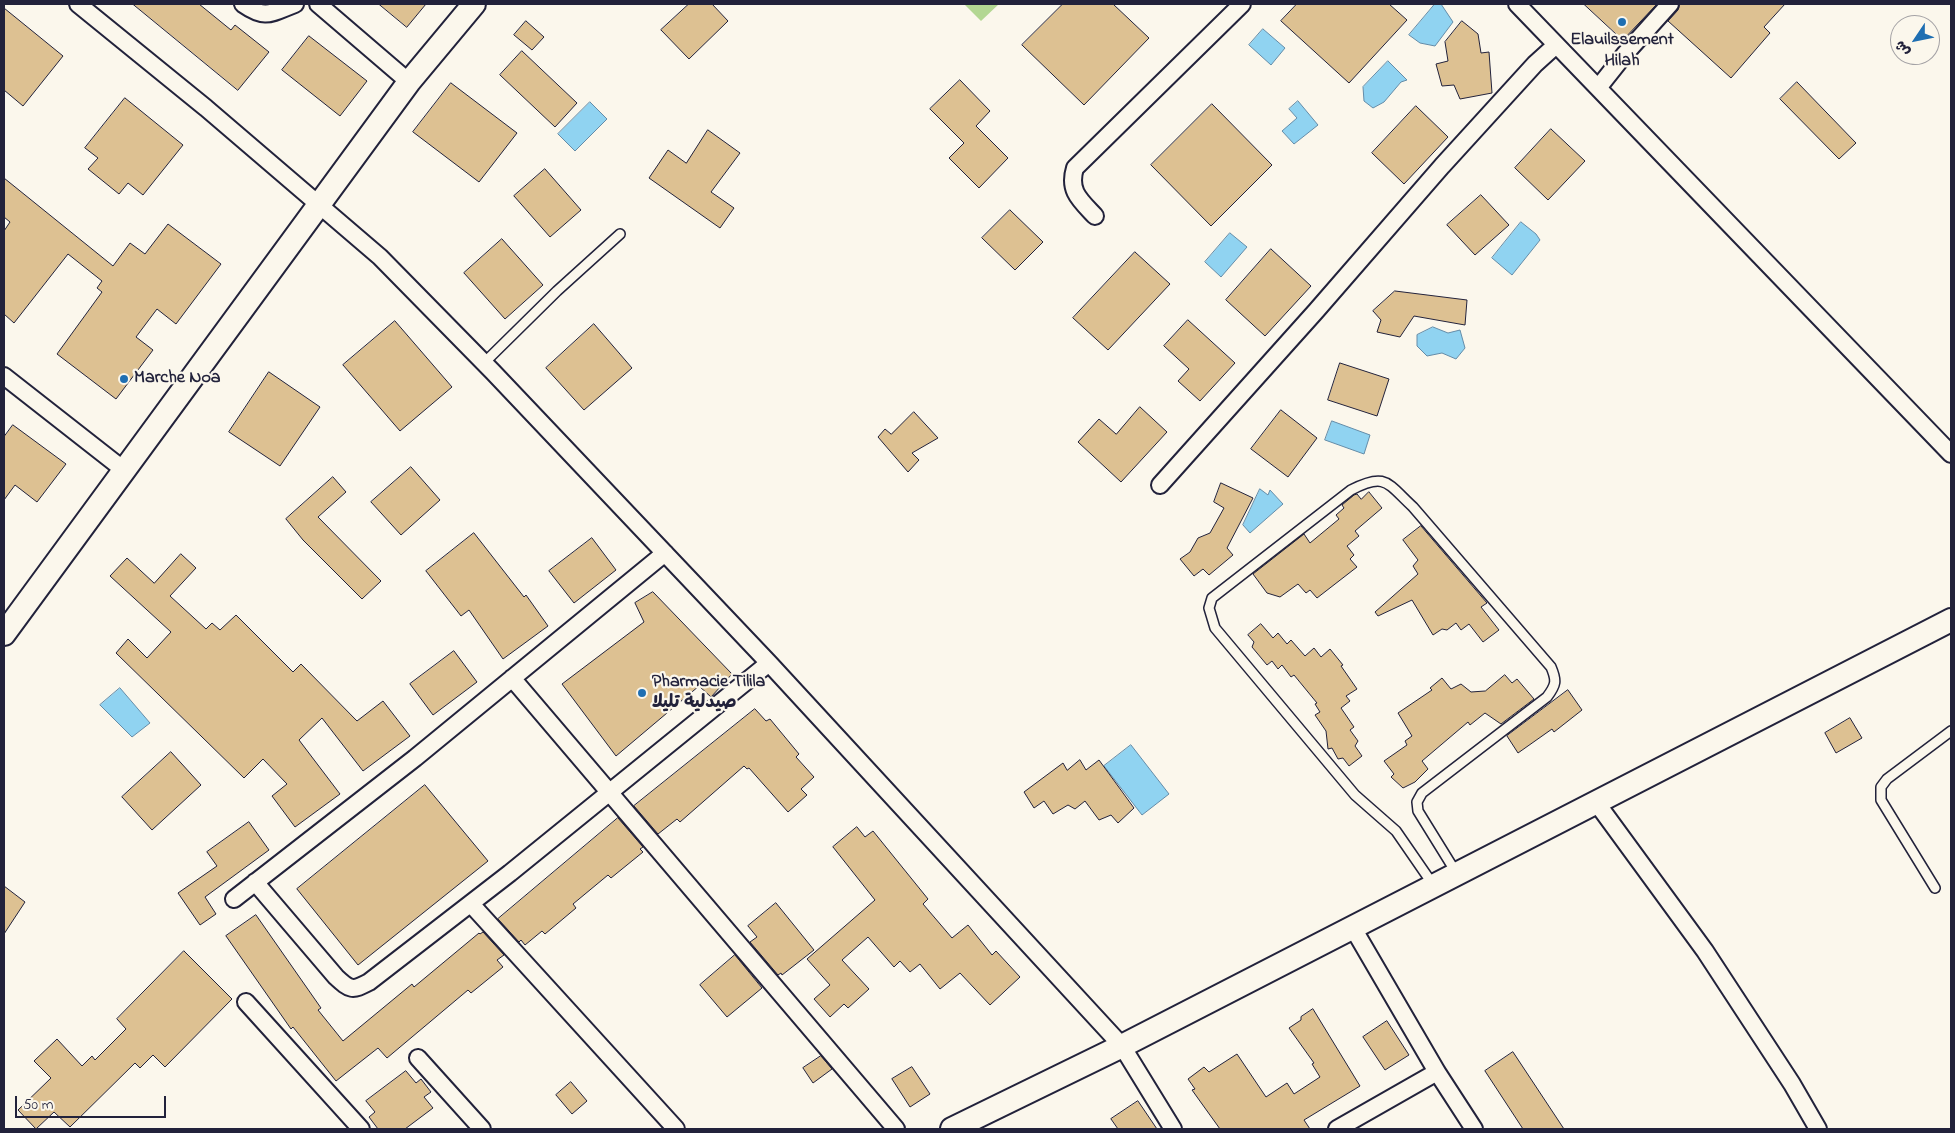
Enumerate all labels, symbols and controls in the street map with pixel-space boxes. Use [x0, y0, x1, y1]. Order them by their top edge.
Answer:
north arrow [1890, 15, 1940, 65]
marker: Elauilssement Hilah [1616, 16, 1628, 28]
place label: Elauilssement Hilah [1570, 30, 1674, 72]
text: ش [1890, 36, 1916, 60]
place label: Marche Noa [134, 368, 221, 390]
marker: Marche Noa [118, 373, 130, 385]
place label: Pharmacie Tilila صيدلية تليلا [652, 672, 765, 714]
marker: Pharmacie Tilila صيدلية تليلا [636, 687, 648, 699]
scale bar [18, 1086, 169, 1118]
text: 50 m [23, 1094, 53, 1116]

